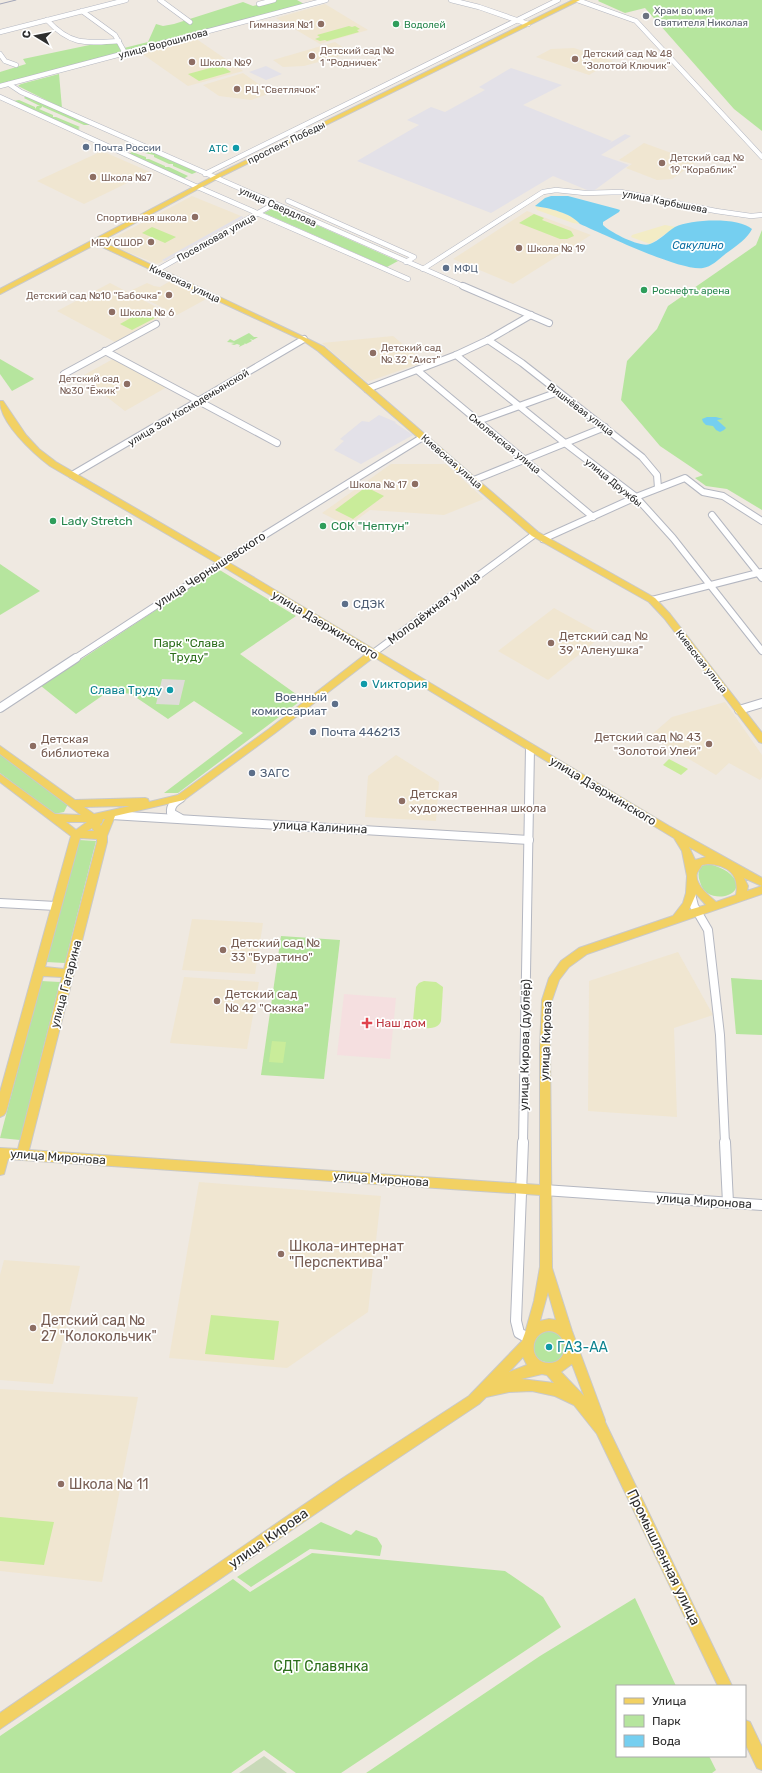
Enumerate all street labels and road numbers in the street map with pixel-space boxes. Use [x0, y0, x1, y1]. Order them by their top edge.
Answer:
street label: улица Ворошилова [117, 26, 209, 62]
street label: проспект Победы [246, 119, 327, 167]
street label: улица Свердлова [237, 184, 318, 229]
street label: улица Карбышева [621, 188, 708, 216]
street label: Поселковая улица [175, 211, 258, 265]
street label: Киевская улица [147, 262, 222, 306]
street label: улица Зои Космодемьянской [126, 367, 251, 449]
street label: Вишнёвая улица [545, 381, 616, 439]
street label: Смоленская улица [466, 411, 543, 477]
street label: Киевская улица [418, 432, 484, 491]
street label: улица Дружбы [582, 456, 645, 510]
street label: улица Чернышевского [152, 529, 268, 611]
street label: Молодёжная улица [385, 569, 483, 647]
street label: улица Дзержинского [269, 588, 381, 662]
street label: Киевская улица [673, 628, 730, 696]
street label: улица Дзержинского [547, 754, 659, 828]
street label: улица Калинина [272, 818, 368, 836]
street label: улица Гагарина [48, 938, 84, 1030]
street label: улица Кирова (дублёр) [517, 979, 533, 1111]
street label: улица Кирова [538, 1001, 554, 1081]
street label: улица Миронова [10, 1147, 106, 1167]
street label: улица Миронова [333, 1169, 429, 1189]
street label: улица Миронова [656, 1191, 752, 1211]
street label: Промышленная улица [623, 1487, 704, 1628]
street label: улица Кирова [225, 1505, 311, 1572]

